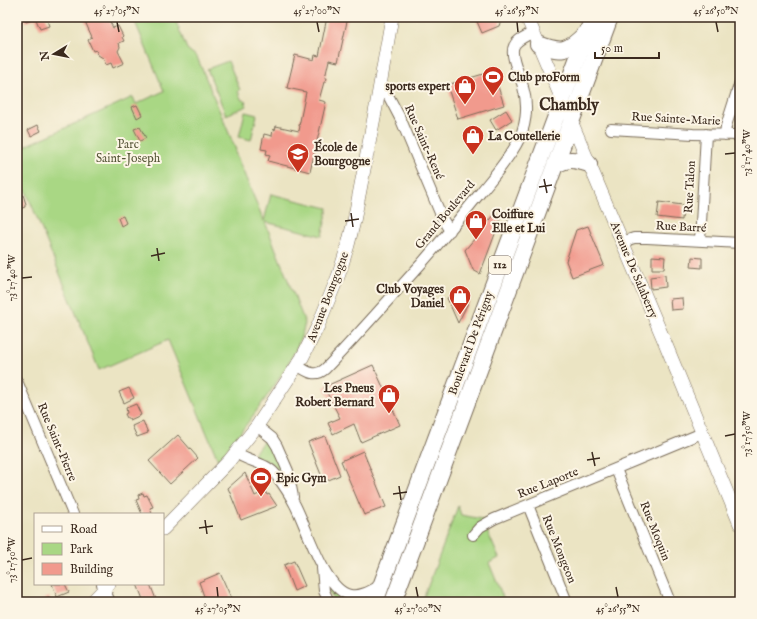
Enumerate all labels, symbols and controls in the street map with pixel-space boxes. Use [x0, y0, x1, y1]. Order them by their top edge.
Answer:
text: 45°27'05"N [94, 5, 140, 18]
text: 45°27'00"N [293, 5, 341, 18]
text: 45°26'55"N [495, 5, 539, 18]
text: 45°26'50"N [693, 5, 739, 18]
north arrow [34, 34, 74, 74]
scale bar [595, 34, 659, 60]
text: 50 m [601, 41, 623, 56]
text: N [37, 49, 53, 62]
sports icon: Club proForm [480, 64, 506, 97]
place label: Club proForm [508, 70, 581, 86]
shop icon: sports expert [452, 73, 478, 106]
place label: sports expert [386, 79, 451, 95]
district label: Chambly [539, 96, 600, 116]
street label: Rue Saint-René [401, 102, 447, 182]
street label: Rue Sainte-Marie [631, 109, 721, 129]
shop icon: La Coutellerie [460, 123, 486, 156]
place label: La Coutellerie [487, 129, 561, 144]
text: 73°17'40"W [741, 129, 754, 177]
park label: Parc Saint-Joseph [96, 137, 161, 167]
place label: École de Bourgogne [314, 139, 371, 170]
school or university icon: École de Bourgogne [285, 141, 311, 174]
street label: Rue Talon [681, 160, 699, 214]
street label: Grand Boulevard [412, 177, 478, 252]
place label: Coiffure Elle et Lui [492, 207, 546, 236]
shop icon: Coiffure Elle et Lui [463, 208, 489, 241]
street label: Rue Barré [655, 218, 707, 236]
street label: Avenue De Salaberry [606, 219, 661, 321]
street label: Avenue Bourgogne [304, 249, 352, 345]
text: 73°17'40"W [6, 254, 19, 302]
road number: 112 [489, 256, 511, 274]
place label: Club Voyages Daniel [376, 282, 445, 311]
shop icon: Club Voyages Daniel [447, 283, 473, 316]
street label: Boulevard De Périgny [445, 289, 497, 397]
place label: Les Pneus Robert Bernard [295, 381, 375, 410]
shop icon: Les Pneus Robert Bernard [376, 382, 402, 415]
street label: Rue Saint-Pierre [34, 400, 80, 484]
text: 73°17'50"W [741, 411, 754, 457]
street label: Rue Laporte [515, 464, 581, 503]
sports icon: Epic Gym [248, 465, 274, 498]
place label: Epic Gym [276, 471, 327, 487]
street label: Rue Moquin [635, 499, 674, 564]
legend [34, 513, 164, 585]
street label: Rue Mongeon [539, 513, 580, 586]
text: Road [70, 522, 98, 537]
text: 73°17'50"W [6, 537, 19, 583]
text: Park [70, 542, 93, 557]
text: Building [70, 562, 114, 577]
text: 45°27'05"N [195, 603, 241, 616]
text: 45°27'00"N [394, 603, 442, 616]
text: 45°26'55"N [596, 603, 640, 616]

